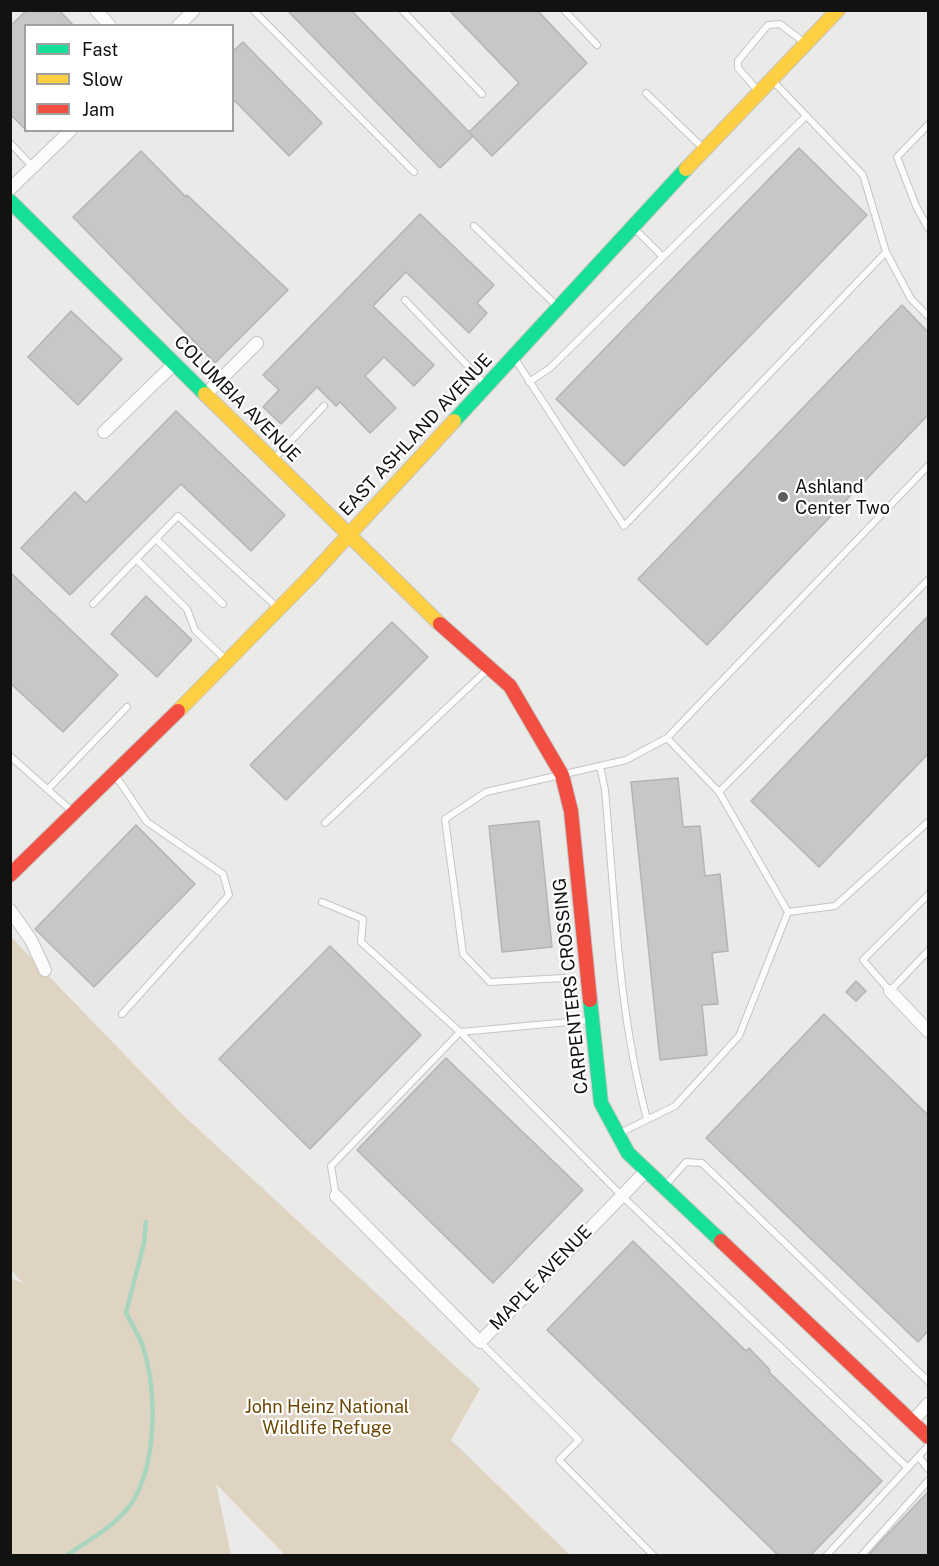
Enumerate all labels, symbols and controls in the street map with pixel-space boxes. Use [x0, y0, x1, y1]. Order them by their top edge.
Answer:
legend [24, 24, 234, 132]
text: Fast [82, 39, 118, 60]
text: Slow [82, 69, 123, 90]
text: Jam [82, 99, 115, 120]
street label: COLUMBIA AVENUE [169, 331, 305, 467]
street label: EAST ASHLAND AVENUE [335, 349, 497, 521]
place label: Ashland Center Two [795, 476, 890, 518]
marker: Ashland Center Two [776, 490, 790, 504]
street label: CARPENTERS CROSSING [549, 877, 593, 1095]
street label: MAPLE AVENUE [485, 1221, 597, 1335]
park label: John Heinz National Wildlife Refuge [245, 1396, 409, 1438]

